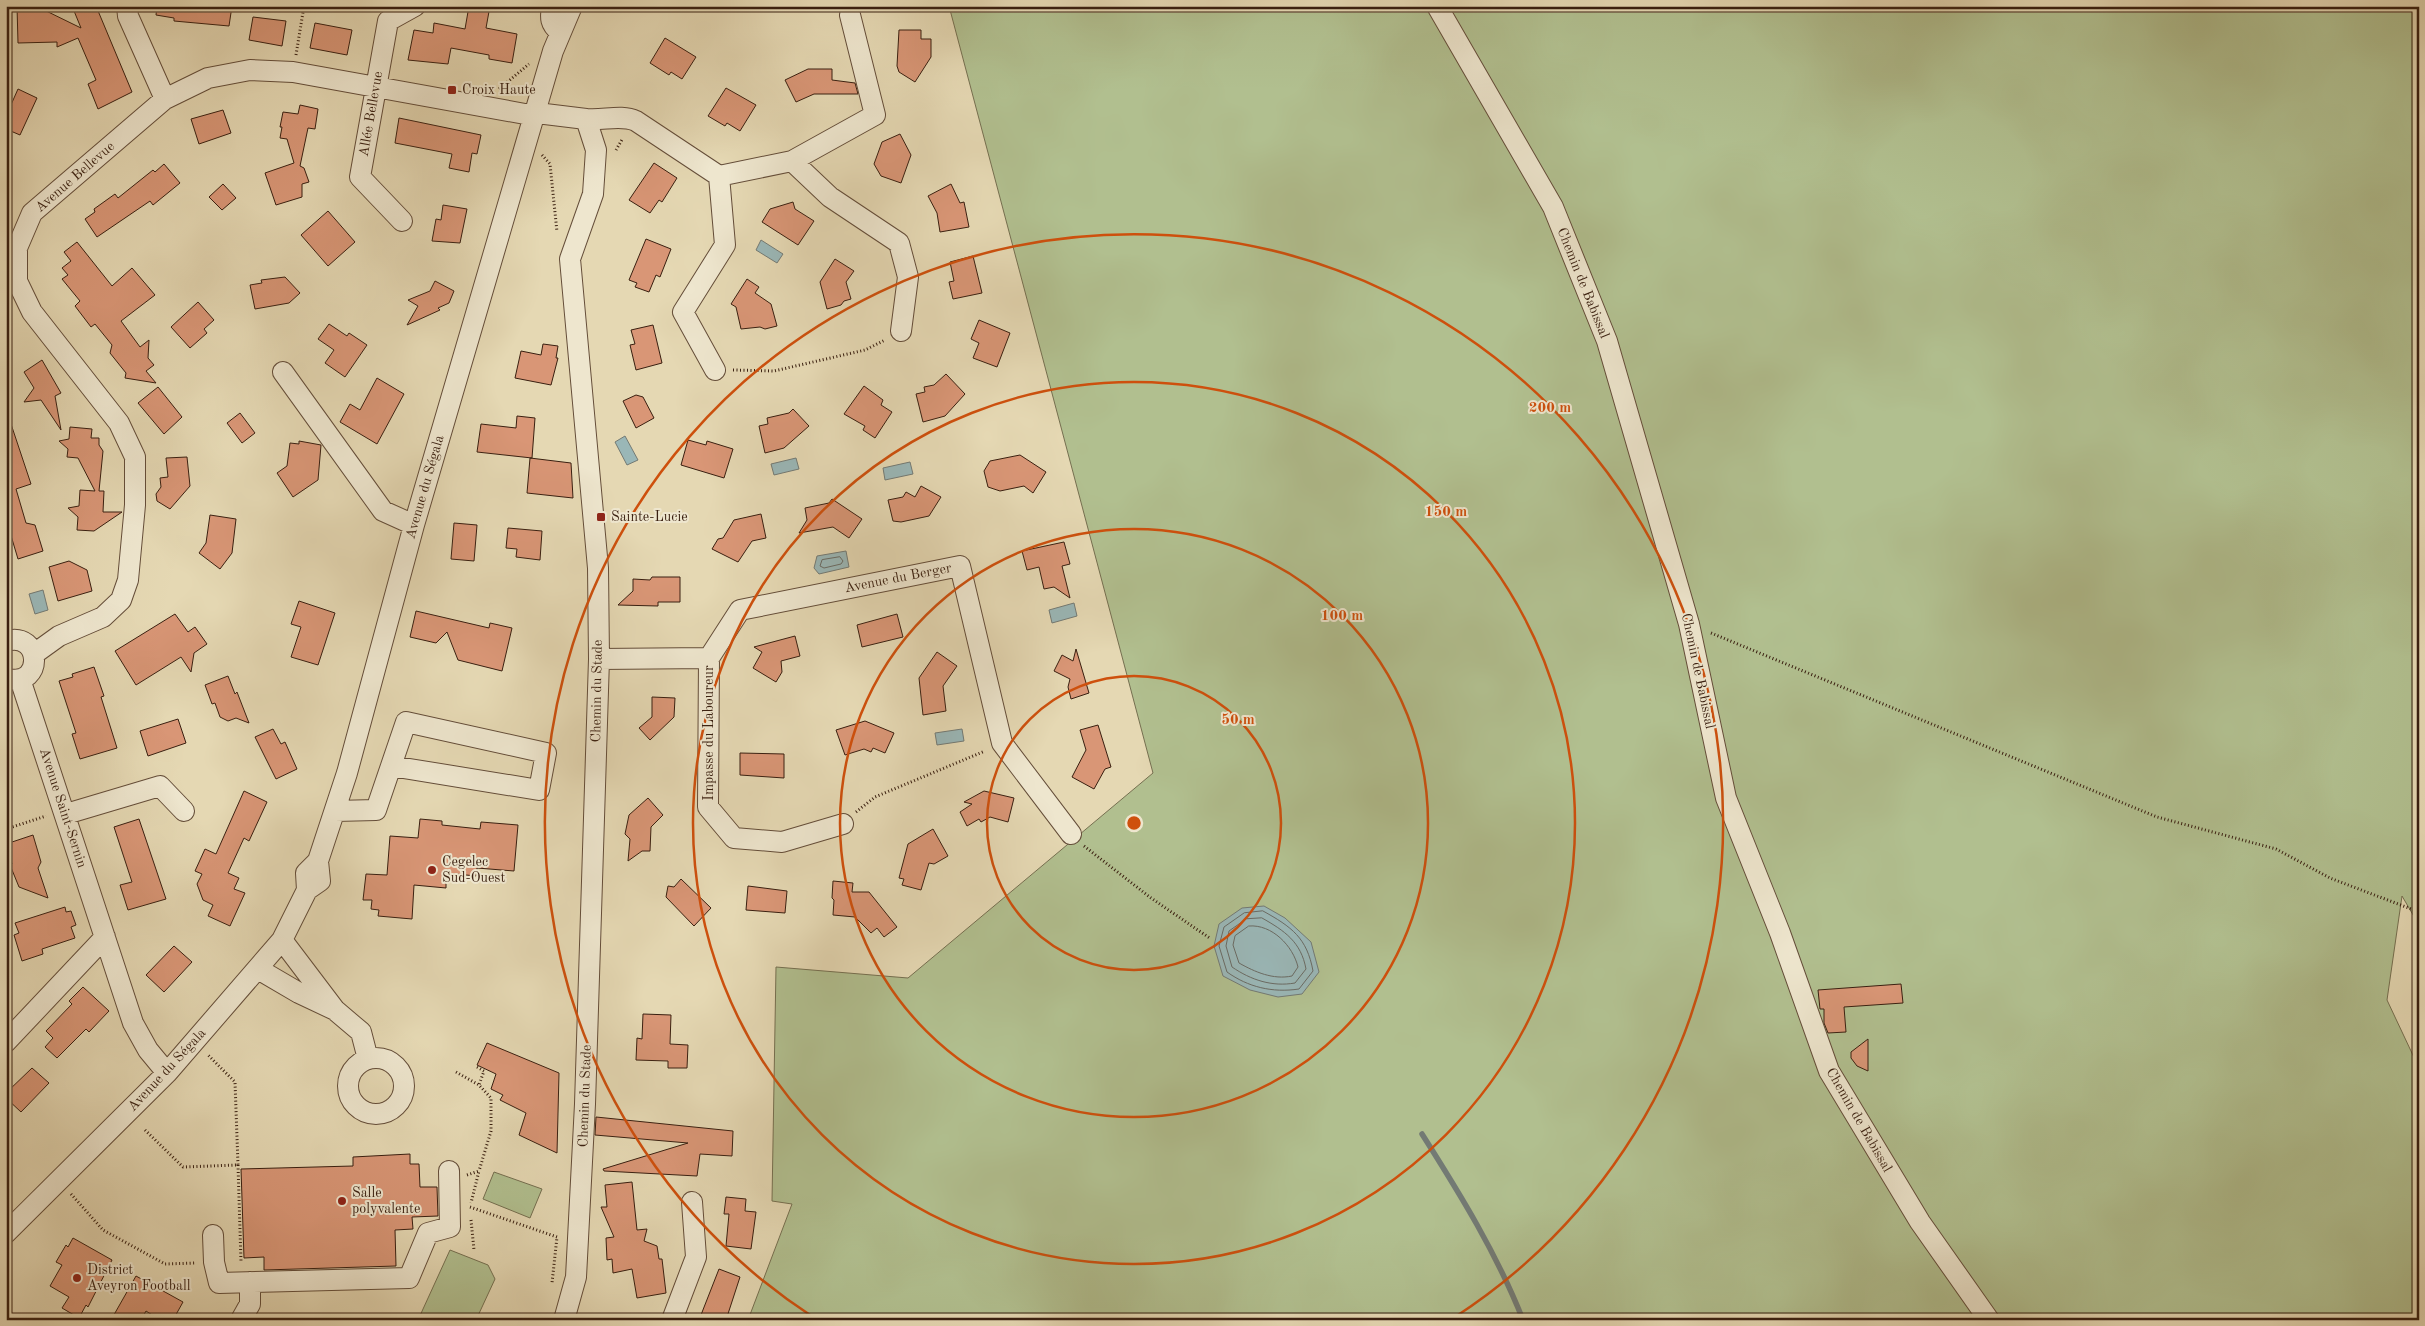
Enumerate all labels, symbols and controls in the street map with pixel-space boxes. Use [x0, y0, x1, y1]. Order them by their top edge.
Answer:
street label: Allée Bellevue [357, 70, 385, 158]
place label: Croix Haute [462, 83, 536, 97]
marker: Croix Haute [446, 84, 458, 96]
street label: Avenue Bellevue [33, 139, 117, 215]
street label: Chemin de Babissal [1554, 226, 1612, 340]
text: 200 m [1529, 401, 1571, 416]
street label: Avenue du Ségala [403, 433, 447, 541]
text: 150 m [1425, 505, 1467, 520]
place label: Sainte-Lucie [611, 510, 688, 524]
marker: Sainte-Lucie [595, 511, 607, 523]
street label: Avenue du Berger [843, 561, 953, 595]
text: 100 m [1321, 609, 1363, 624]
street label: Chemin de Babissal [1679, 612, 1717, 730]
street label: Chemin du Stade [589, 640, 605, 742]
street label: Impasse du Laboureur [702, 665, 716, 801]
text: 50 m [1221, 713, 1255, 728]
street label: Avenue Saint-Sernin [37, 746, 89, 870]
centre of rings [1125, 814, 1143, 832]
place label: Cegelec Sud-Ouest [442, 855, 505, 885]
marker: Cegelec Sud-Ouest [426, 864, 438, 876]
street label: Avenue du Ségala [125, 1026, 209, 1114]
street label: Chemin du Stade [576, 1044, 594, 1148]
street label: Chemin de Babissal [1823, 1065, 1895, 1175]
place label: Salle polyvalente [352, 1186, 420, 1216]
marker: Salle polyvalente [336, 1195, 348, 1207]
place label: District Aveyron Football [87, 1263, 191, 1293]
marker: District Aveyron Football [71, 1272, 83, 1284]

